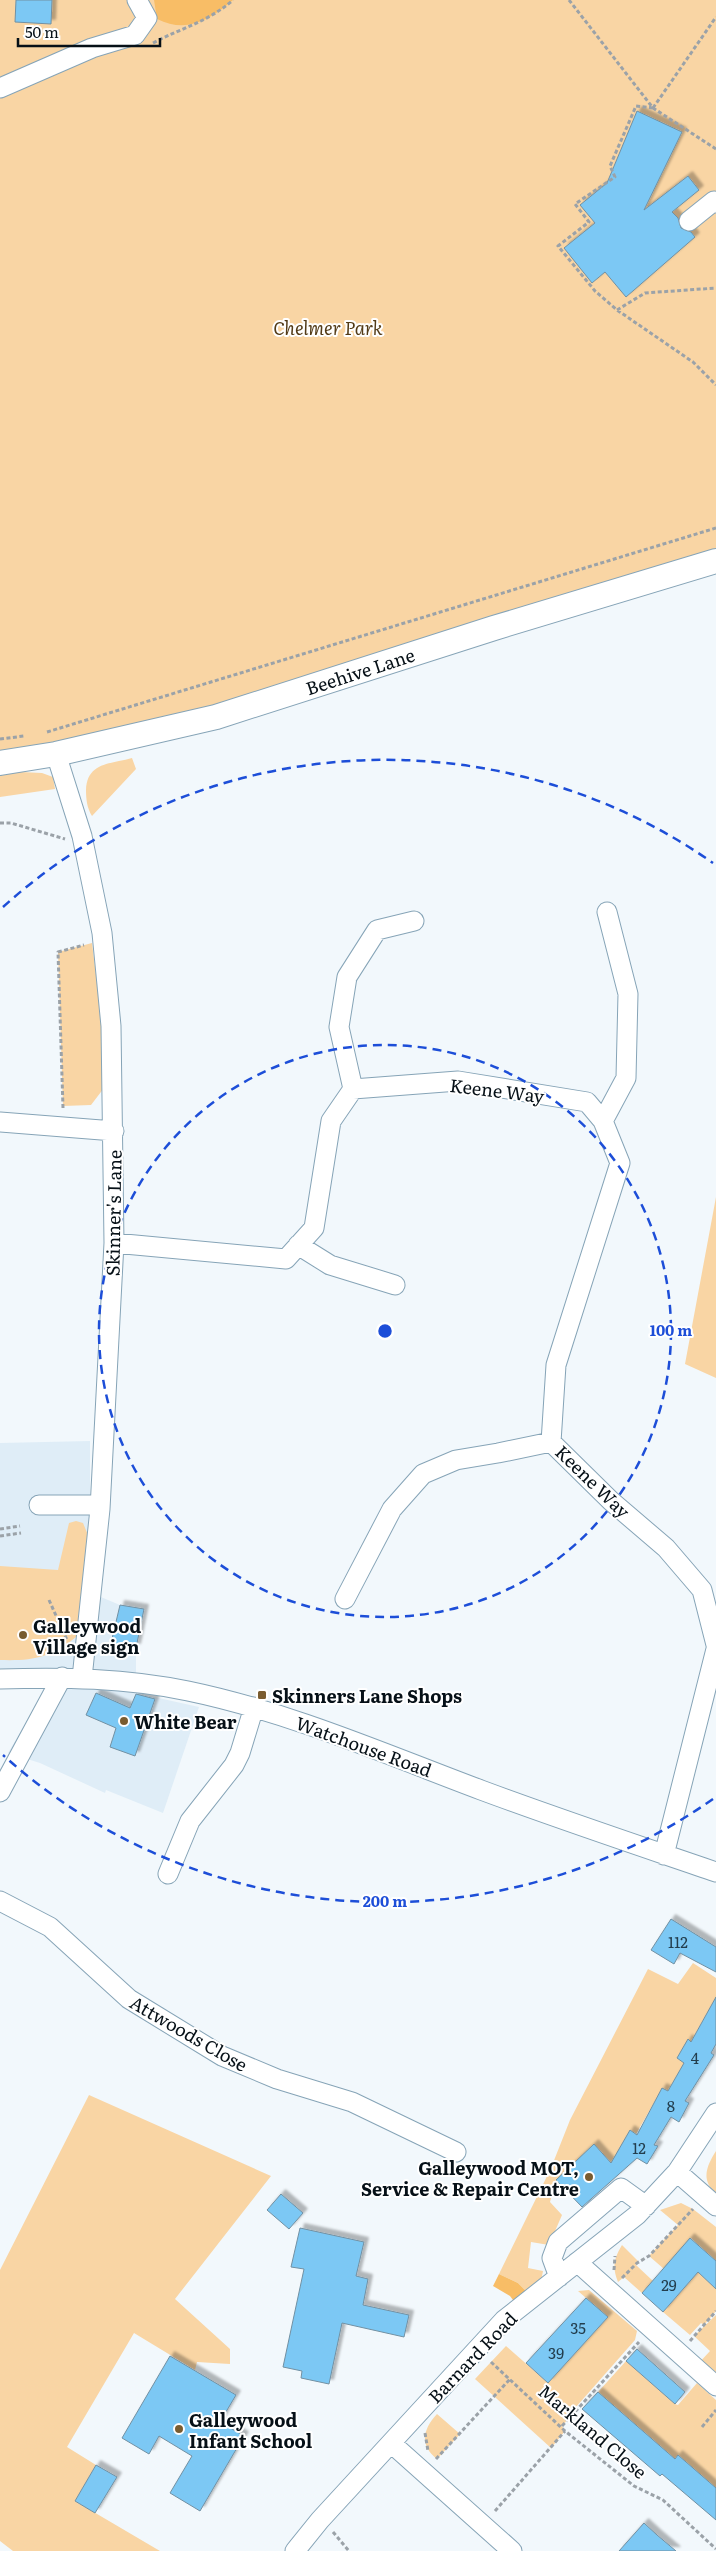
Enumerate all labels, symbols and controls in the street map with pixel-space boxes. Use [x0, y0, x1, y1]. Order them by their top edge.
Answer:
scale bar [18, 15, 160, 47]
text: 50 m [25, 20, 59, 43]
park label: Chelmer Park [273, 314, 383, 341]
street label: Beehive Lane [302, 641, 418, 701]
street label: Keene Way [448, 1071, 546, 1109]
street label: Skinner's Lane [98, 1150, 128, 1276]
text: 100 m [650, 1318, 692, 1341]
centre of rings [376, 1322, 394, 1340]
street label: Keene Way [549, 1438, 637, 1524]
place label: Galleywood Village sign [33, 1612, 141, 1660]
marker: Galleywood Village sign [17, 1629, 29, 1641]
place label: Skinners Lane Shops [272, 1682, 462, 1709]
marker: Skinners Lane Shops [256, 1689, 268, 1701]
place label: White Bear [134, 1708, 237, 1735]
street label: Watchouse Road [292, 1709, 436, 1783]
marker: White Bear [118, 1715, 130, 1727]
text: 200 m [363, 1889, 407, 1912]
house number: 112 [668, 1930, 688, 1953]
street label: Attwoods Close [125, 1988, 253, 2078]
house number: 4 [691, 2046, 699, 2069]
house number: 8 [667, 2094, 675, 2117]
house number: 12 [632, 2136, 646, 2159]
place label: Galleywood MOT, Service & Repair Centre [361, 2154, 579, 2202]
marker: Galleywood MOT, Service & Repair Centre [583, 2171, 595, 2183]
house number: 29 [661, 2273, 677, 2296]
street label: Barnard Road [421, 2305, 523, 2409]
house number: 35 [570, 2316, 586, 2339]
house number: 39 [548, 2341, 564, 2364]
street label: Markland Close [533, 2377, 653, 2485]
place label: Galleywood Infant School [189, 2406, 313, 2454]
marker: Galleywood Infant School [173, 2423, 185, 2435]

